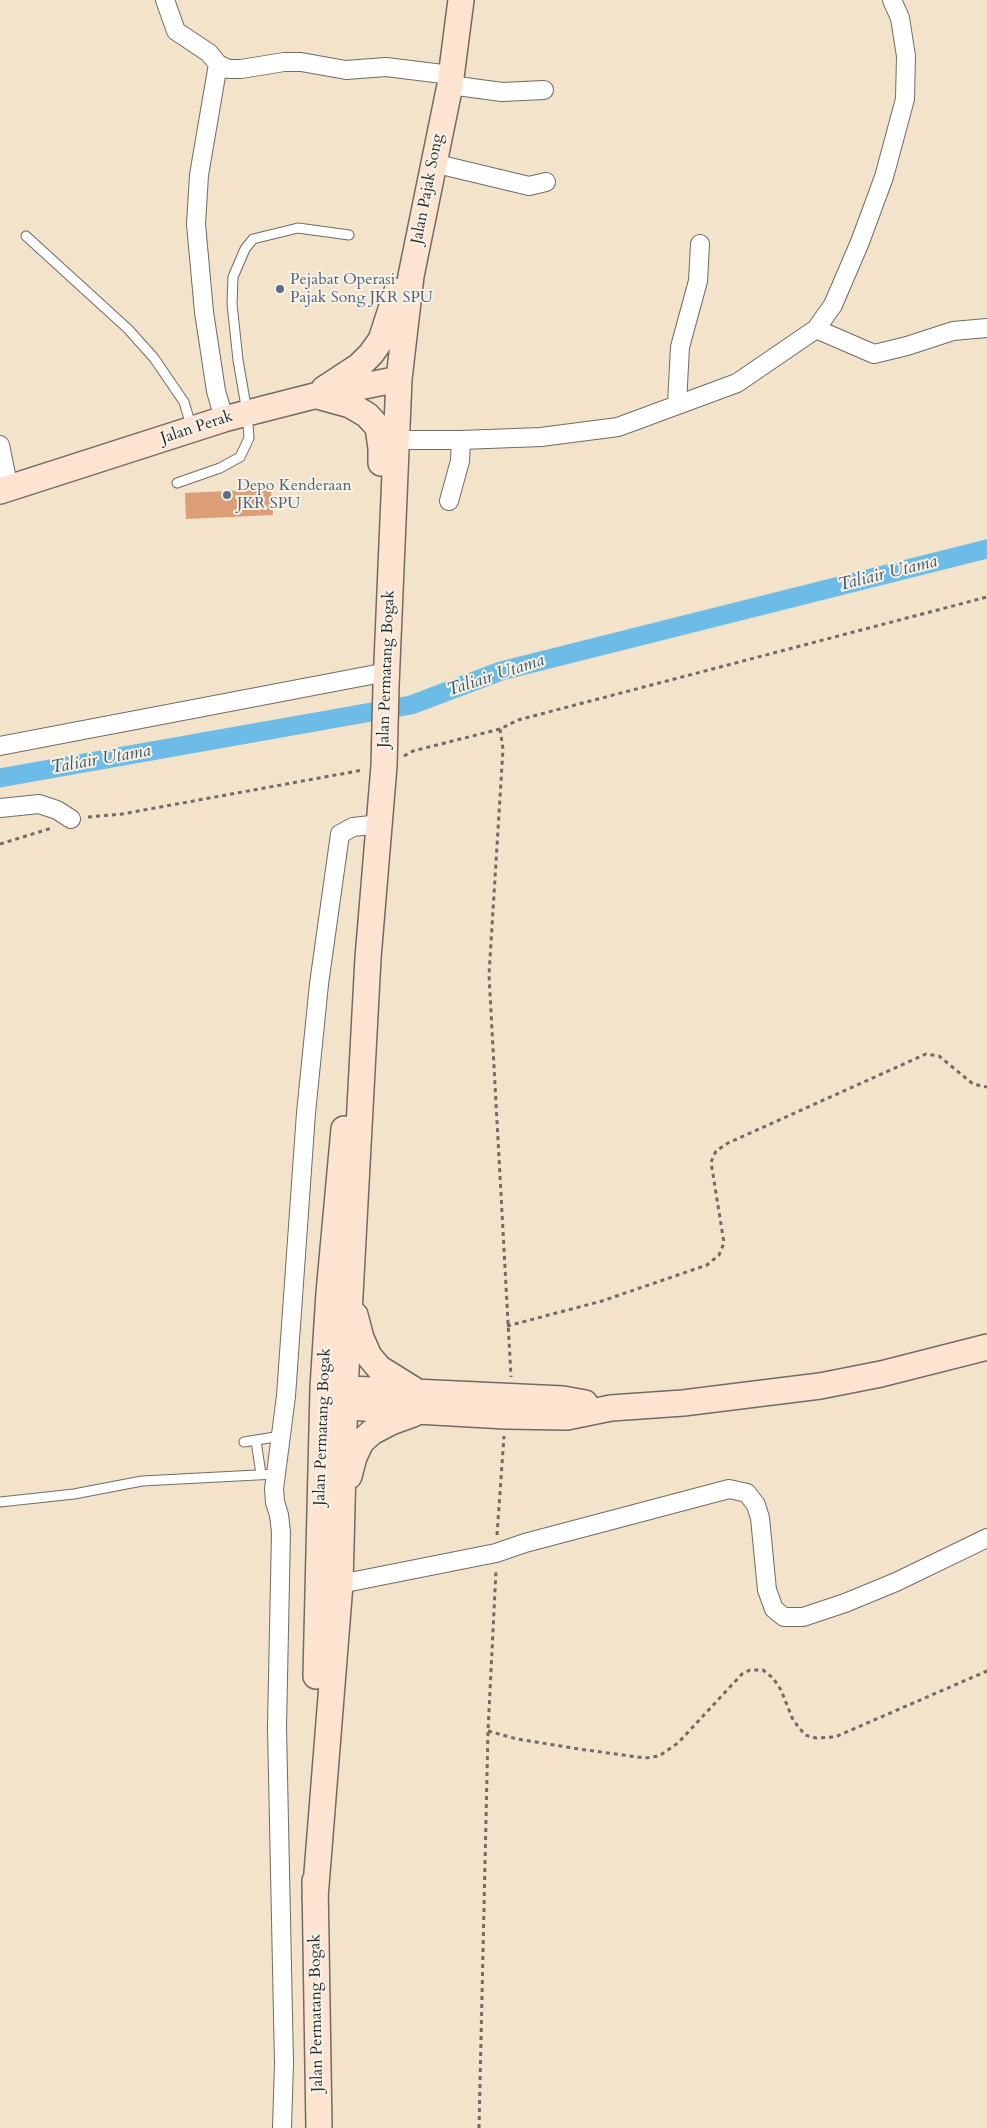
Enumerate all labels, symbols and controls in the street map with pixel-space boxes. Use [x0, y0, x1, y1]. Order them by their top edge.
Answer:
street label: Jalan Pajak Song [408, 132, 448, 246]
place label: Pejabat Operasi Pajak Song JKR SPU [290, 270, 433, 308]
marker: Pejabat Operasi Pajak Song JKR SPU [274, 283, 286, 295]
street label: Jalan Perak [158, 407, 236, 449]
place label: Depo Kenderaan JKR SPU [237, 476, 352, 514]
marker: Depo Kenderaan JKR SPU [221, 489, 233, 501]
water label: Taliair Utama [836, 551, 940, 597]
street label: Jalan Permatang Bogak [375, 590, 399, 748]
water label: Taliair Utama [445, 650, 547, 702]
water label: Taliair Utama [49, 741, 153, 779]
street label: Jalan Permatang Bogak [311, 1348, 335, 1506]
street label: Jalan Permatang Bogak [306, 1934, 328, 2092]

